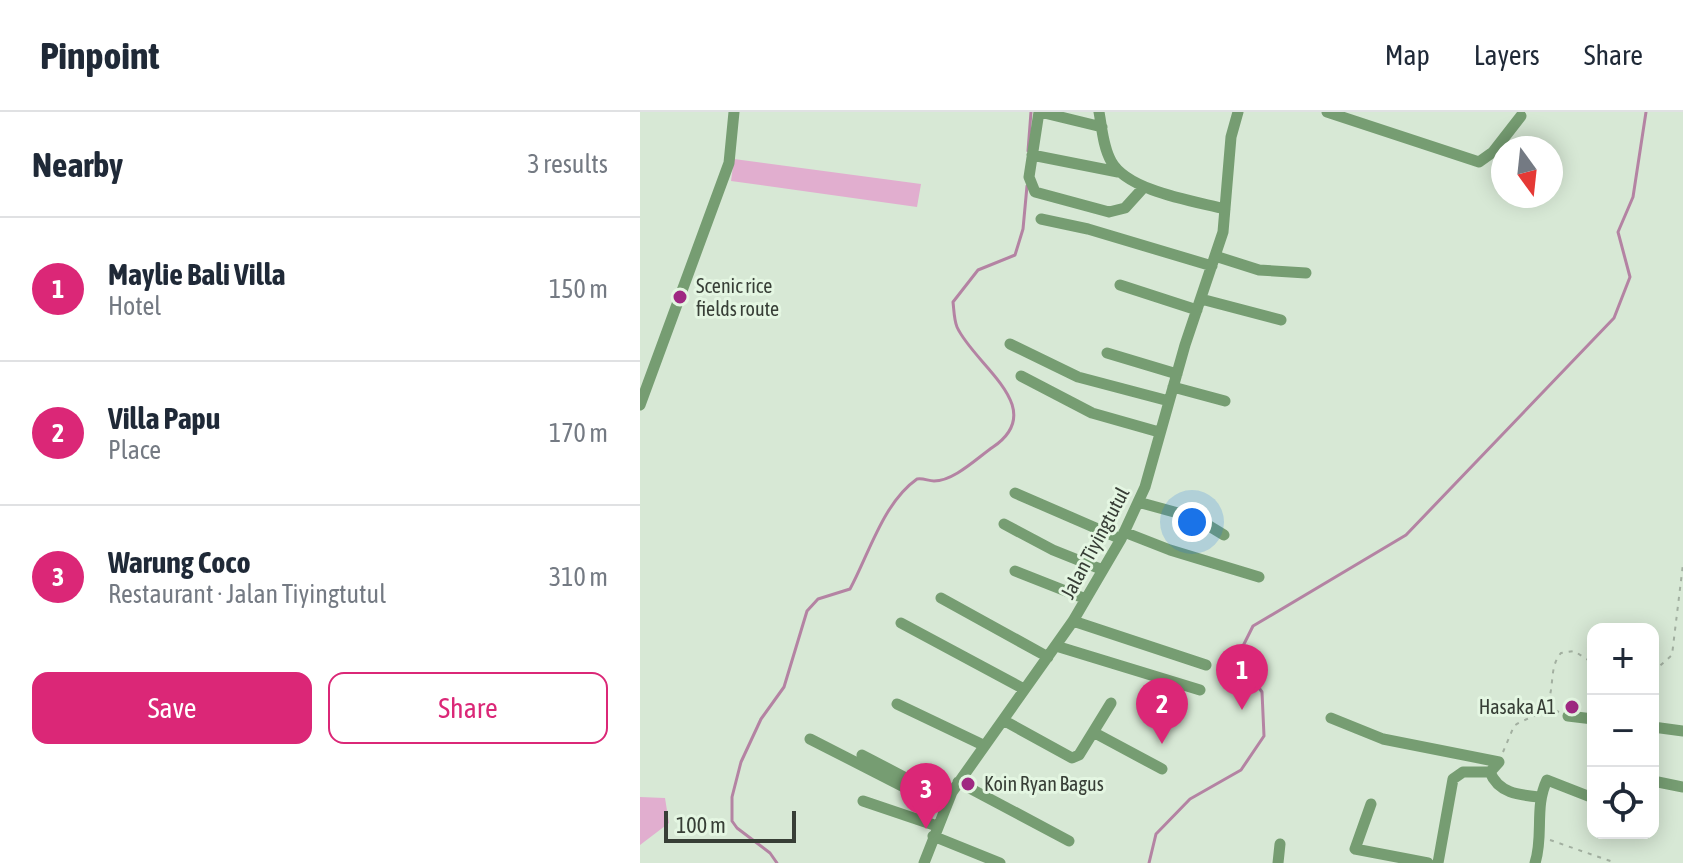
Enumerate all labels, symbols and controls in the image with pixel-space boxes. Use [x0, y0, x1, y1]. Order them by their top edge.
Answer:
text: Pinpoint [40, 34, 159, 77]
text: Map [1385, 39, 1430, 71]
text: Layers [1474, 39, 1540, 71]
text: Share [1584, 39, 1643, 71]
north arrow [1491, 136, 1563, 208]
text: Nearby [32, 145, 123, 184]
text: 3 results [527, 149, 608, 179]
text: Maylie Bali Villa [108, 257, 286, 291]
text: 1 [52, 274, 64, 304]
text: 150 m [549, 274, 608, 304]
place label: Scenic rice fields route [696, 274, 779, 320]
marker: Scenic rice fields route [671, 288, 689, 306]
text: Hotel [108, 291, 161, 321]
text: Villa Papu [108, 401, 220, 435]
text: 2 [52, 418, 64, 448]
text: 170 m [549, 418, 608, 448]
text: Place [108, 435, 161, 465]
street label: Jalan Tiyingtutul [1056, 482, 1134, 602]
your location [1172, 502, 1212, 542]
text: Warung Coco [108, 545, 251, 579]
text: 3 [52, 562, 64, 592]
text: 310 m [549, 562, 608, 592]
text: Restaurant · Jalan Tiyingtutul [108, 579, 386, 609]
map controls [1587, 623, 1659, 839]
button: + [1587, 623, 1659, 695]
pin: 1 [1216, 644, 1268, 710]
button: Save [32, 672, 312, 744]
button: Share [328, 672, 608, 744]
pin: 2 [1136, 678, 1188, 744]
place label: Hasaka A1 [1479, 695, 1556, 718]
button: − [1587, 695, 1659, 767]
marker: Hasaka A1 [1563, 698, 1581, 716]
pin: 3 [900, 763, 952, 829]
button: locate [1587, 767, 1659, 839]
place label: Koin Ryan Bagus [984, 772, 1104, 795]
marker: Koin Ryan Bagus [959, 775, 977, 793]
scale bar [664, 807, 796, 843]
text: 100 m [676, 812, 726, 838]

